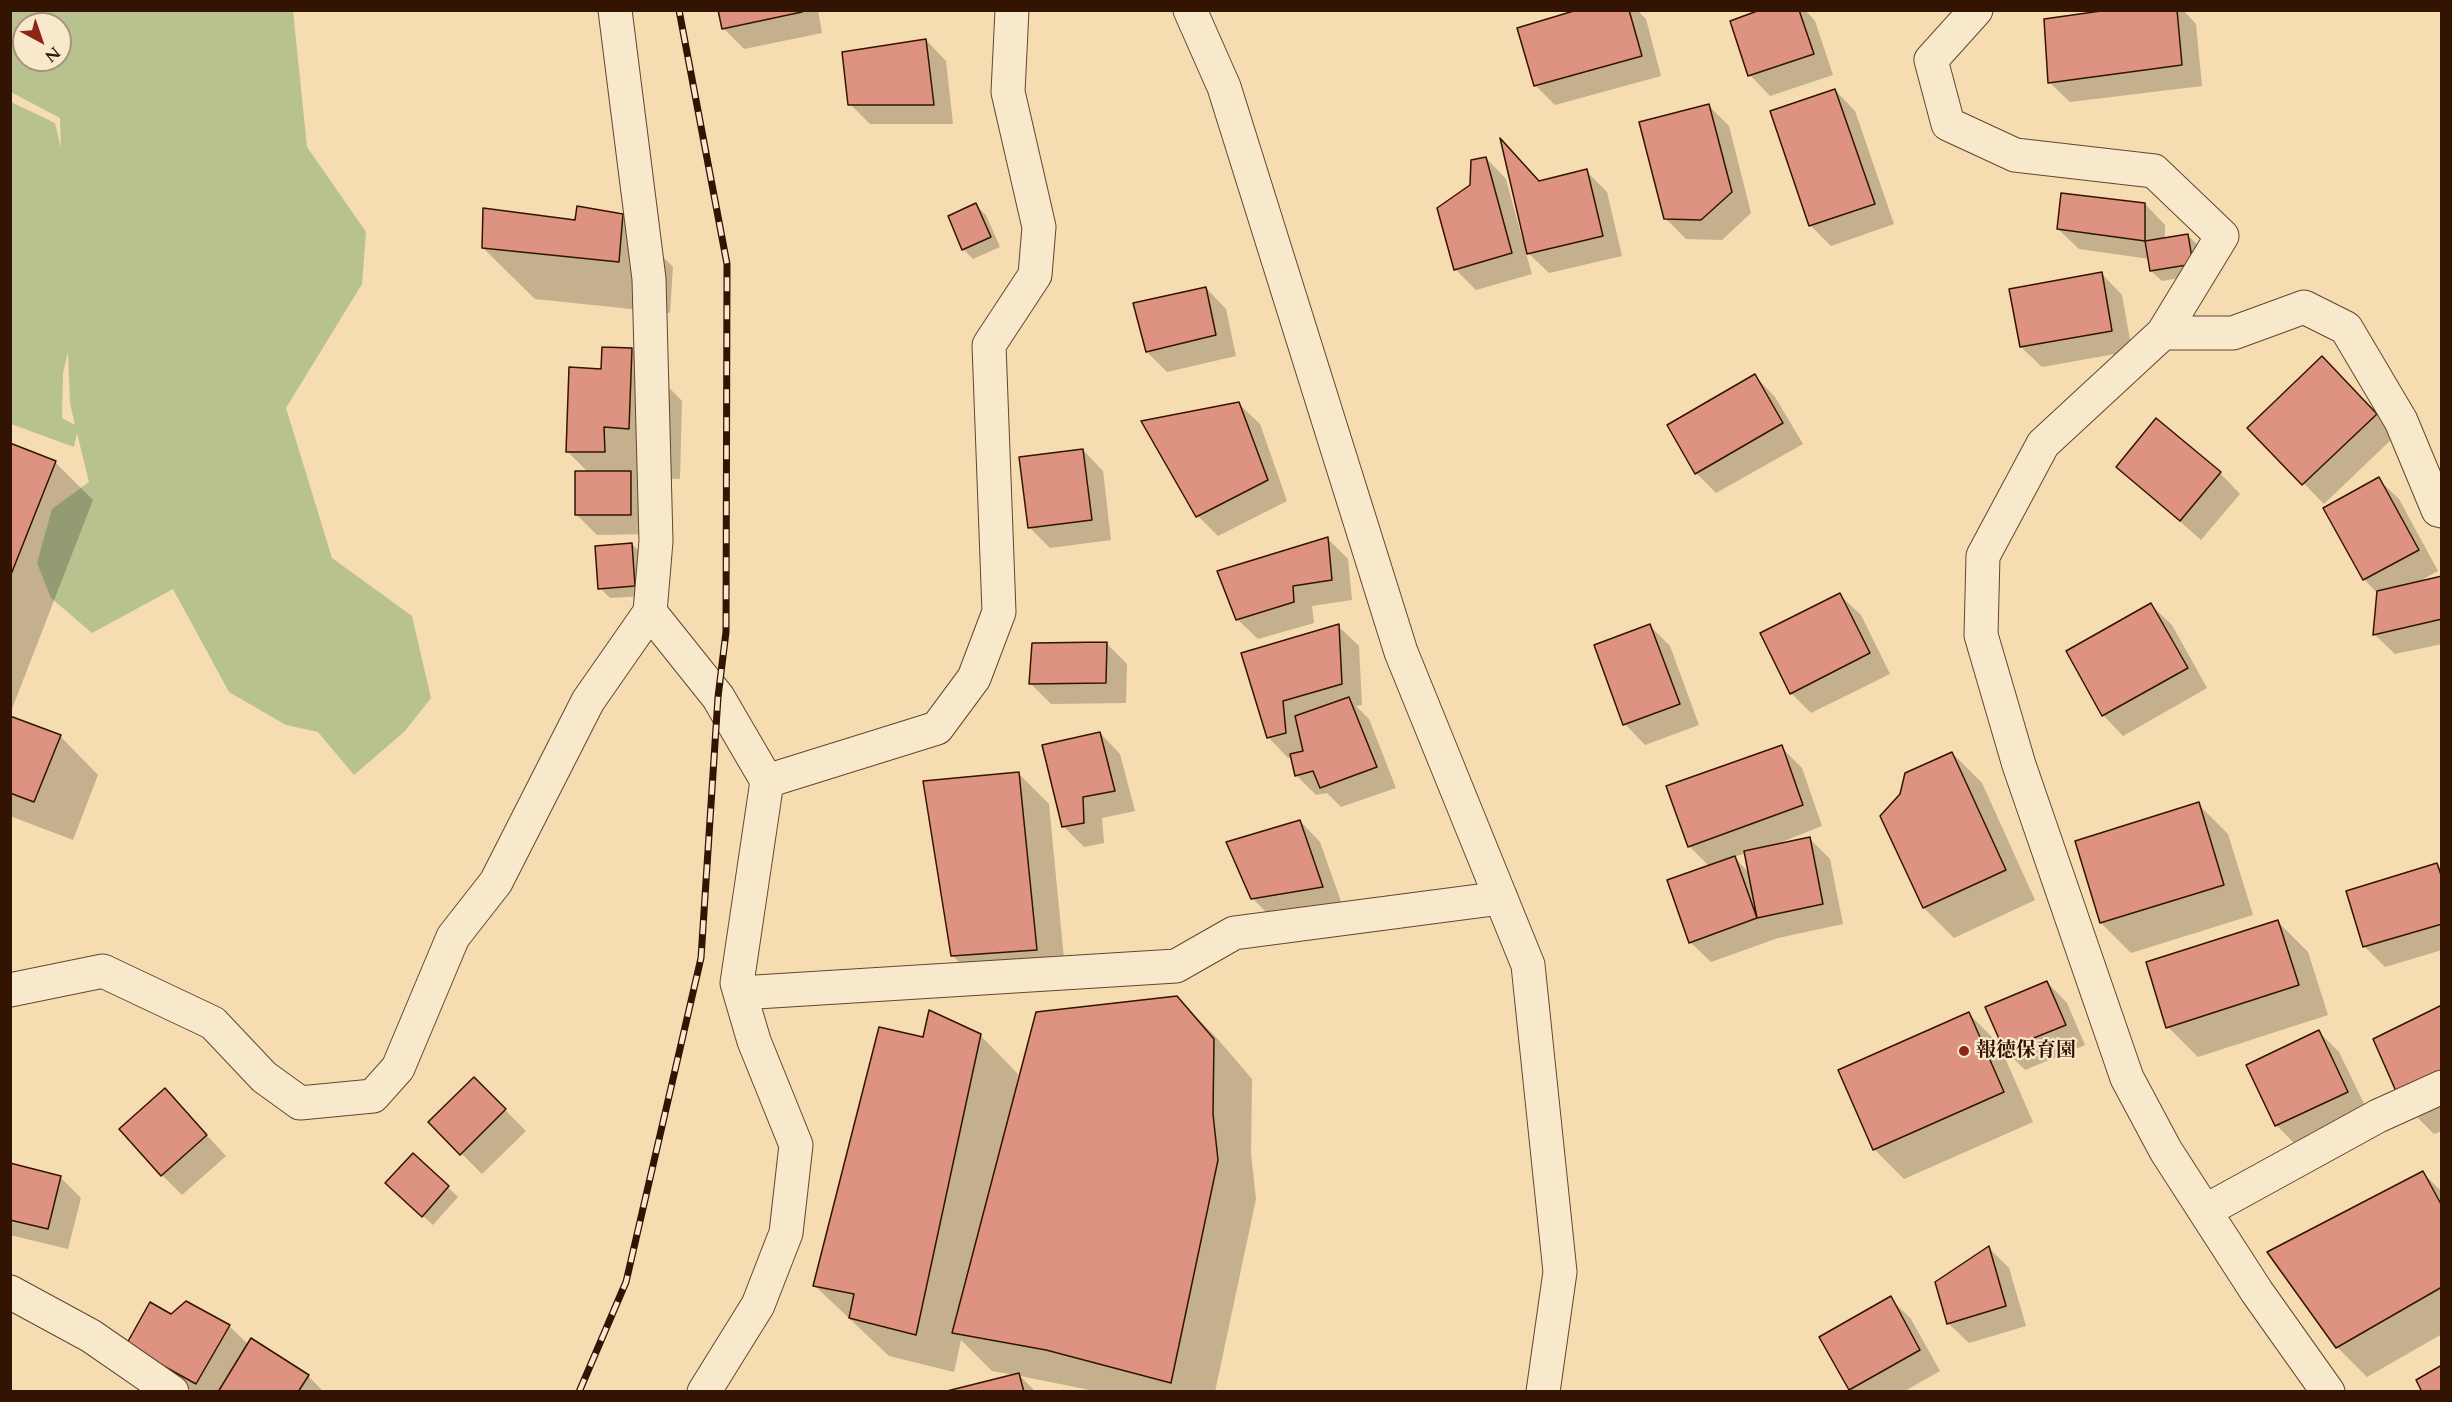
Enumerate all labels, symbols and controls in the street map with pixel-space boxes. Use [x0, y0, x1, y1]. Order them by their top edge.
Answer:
north arrow [12, 12, 72, 72]
text: N [40, 41, 65, 67]
place label: 報徳保育園 [1976, 1039, 2076, 1063]
marker: 報徳保育園 [1957, 1044, 1971, 1058]

